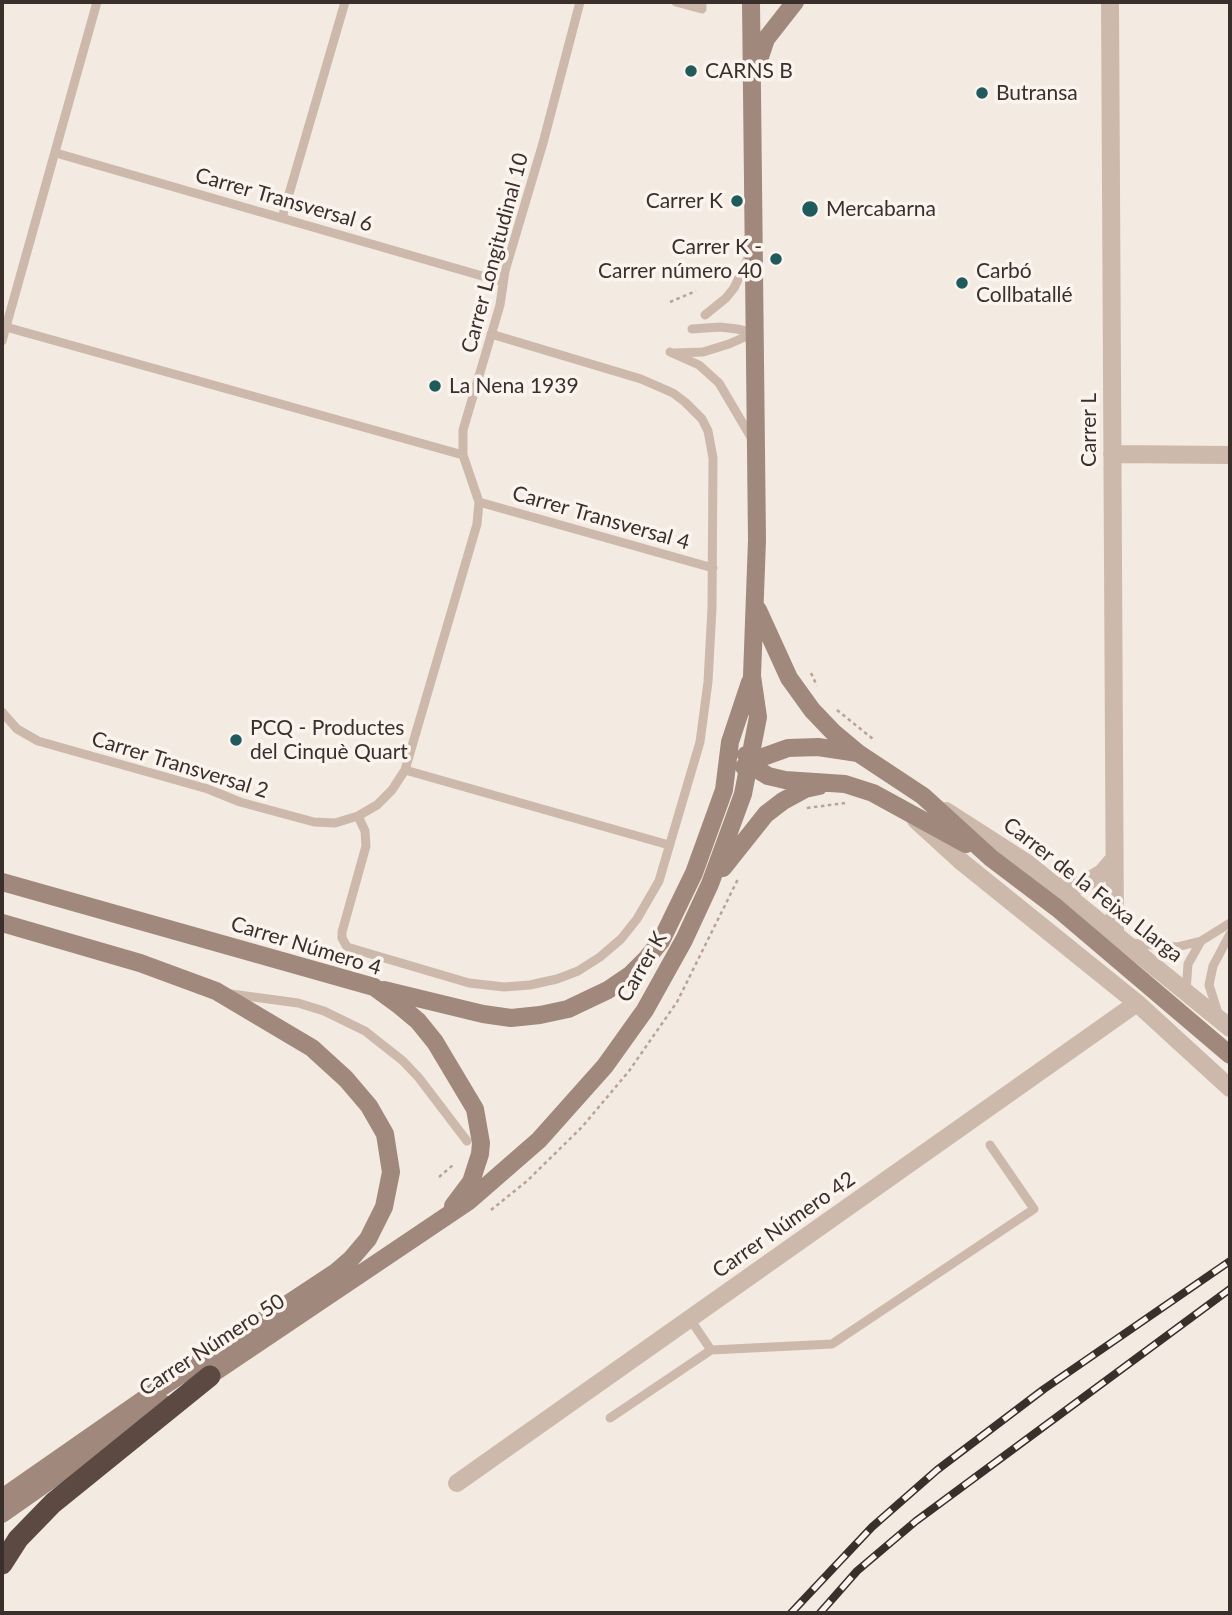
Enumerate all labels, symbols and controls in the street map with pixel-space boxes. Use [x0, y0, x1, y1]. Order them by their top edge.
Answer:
place label: CARNS B [705, 58, 793, 84]
marker: CARNS B [683, 63, 699, 79]
place label: Butransa [996, 80, 1078, 106]
marker: Butransa [974, 85, 990, 101]
street label: Carrer Longitudinal 10 [456, 150, 534, 356]
street label: Carrer Transversal 6 [192, 163, 376, 237]
place label: Carrer K [646, 188, 723, 214]
marker: Carrer K [729, 193, 745, 209]
place label: Mercabarna [826, 196, 936, 222]
marker: Mercabarna [800, 199, 820, 219]
place label: Carrer K - Carrer número 40 [598, 234, 762, 284]
marker: Carrer K - Carrer número 40 [768, 251, 784, 267]
place label: Carbó Collbatallé [976, 258, 1073, 308]
marker: Carbó Collbatallé [954, 275, 970, 291]
place label: La Nena 1939 [449, 373, 579, 399]
marker: La Nena 1939 [427, 378, 443, 394]
street label: Carrer L [1076, 393, 1102, 467]
street label: Carrer Transversal 4 [509, 481, 693, 555]
place label: PCQ - Productes del Cinquè Quart [250, 715, 408, 765]
street label: Carrer Transversal 2 [89, 726, 271, 804]
marker: PCQ - Productes del Cinquè Quart [228, 732, 244, 748]
street label: Carrer de la Feixa Llarga [998, 812, 1188, 968]
street label: Carrer Número 4 [228, 911, 384, 981]
street label: Carrer K [612, 927, 672, 1007]
street label: Carrer Número 42 [708, 1166, 860, 1284]
street label: Carrer Número 50 [135, 1289, 289, 1401]

